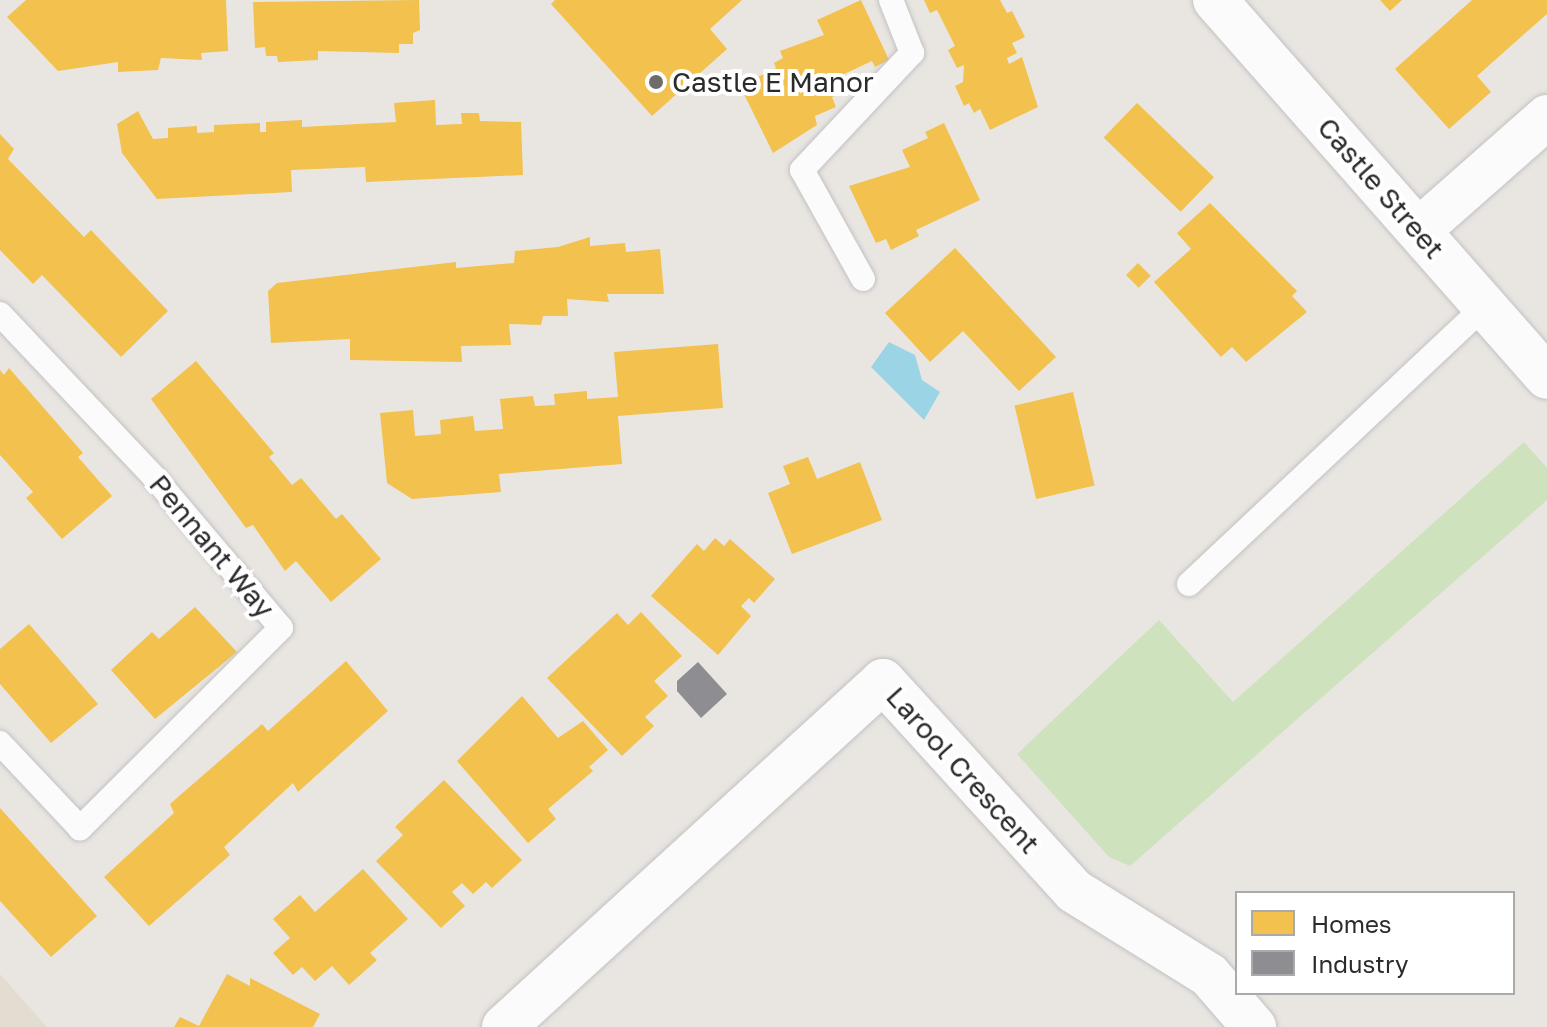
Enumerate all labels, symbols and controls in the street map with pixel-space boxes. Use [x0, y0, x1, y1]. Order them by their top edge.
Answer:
place label: Castle E Manor [672, 65, 874, 99]
marker: Castle E Manor [647, 73, 665, 91]
street label: Castle Street [1311, 111, 1451, 265]
street label: Pennant Way [142, 468, 282, 624]
street label: Larool Crescent [879, 680, 1047, 860]
legend [1235, 891, 1515, 995]
text: Homes [1311, 909, 1392, 938]
text: Industry [1311, 949, 1408, 978]

